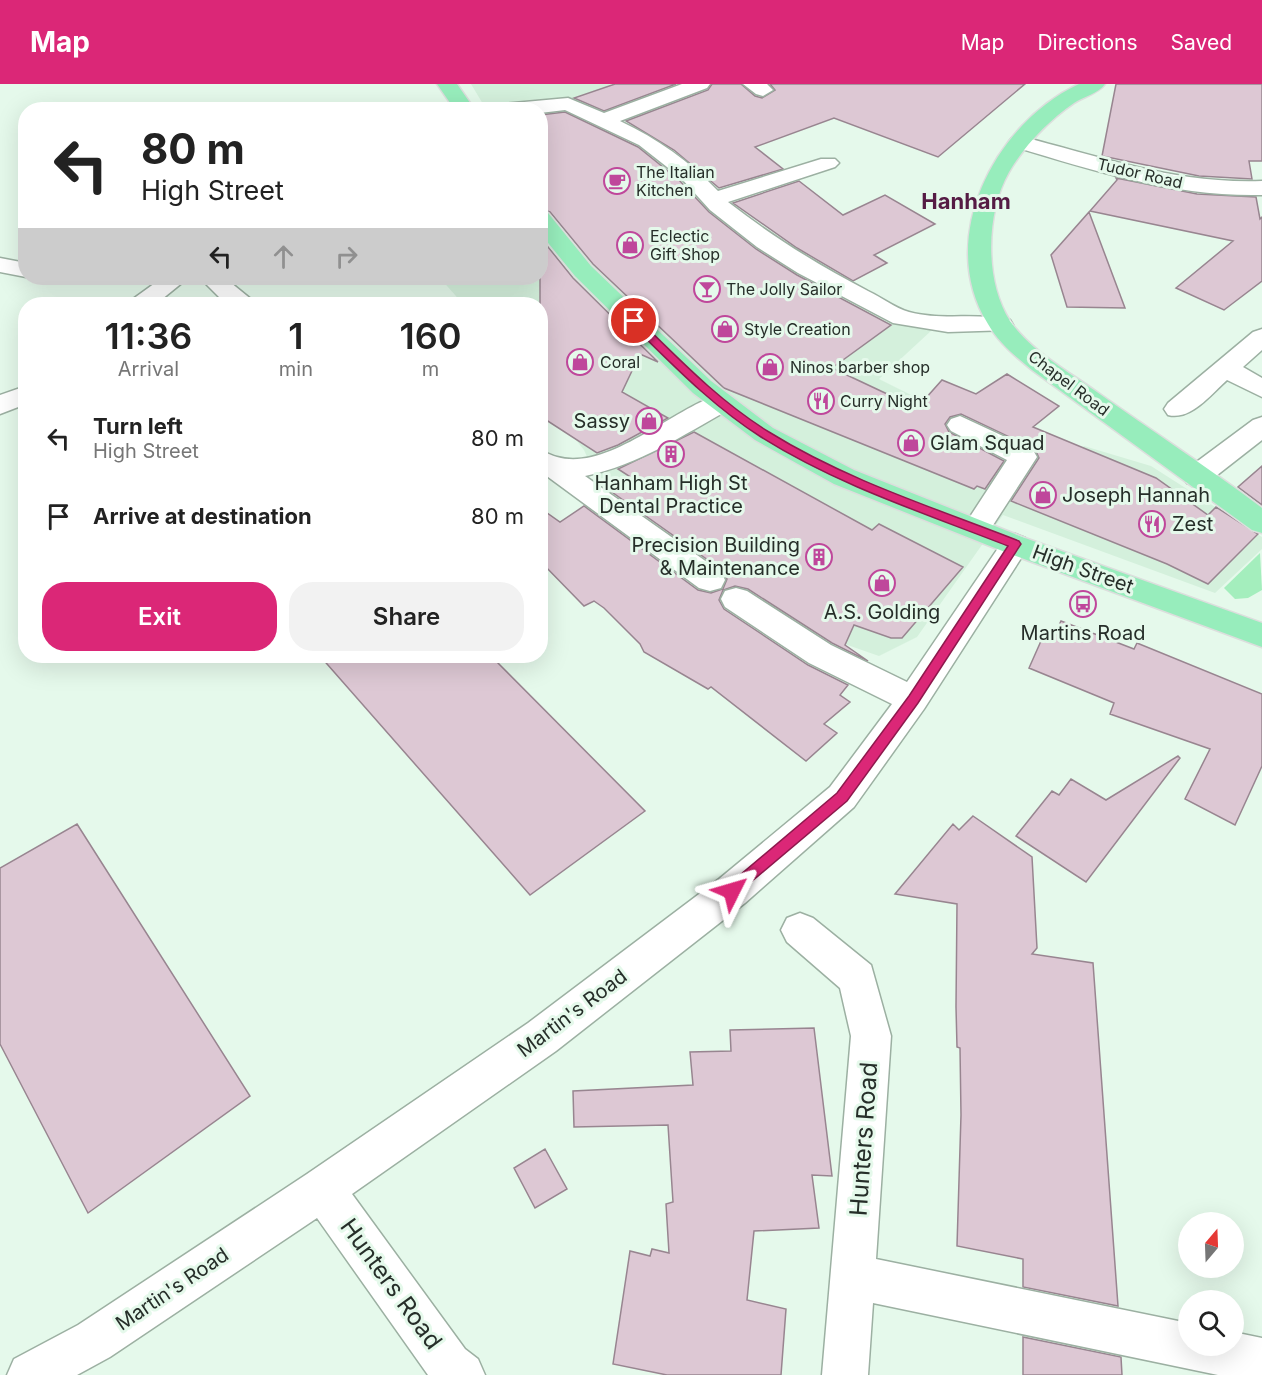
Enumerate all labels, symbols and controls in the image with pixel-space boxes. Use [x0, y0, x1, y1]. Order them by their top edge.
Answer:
text: Map [30, 25, 90, 59]
text: Map [961, 30, 1004, 55]
text: Directions [1037, 30, 1138, 55]
text: Saved [1171, 30, 1232, 55]
text: 80 m [141, 123, 245, 174]
icon: left [42, 126, 120, 204]
street label: Tudor Road [1095, 153, 1185, 193]
place label: The Italian Kitchen [636, 162, 715, 200]
cafe icon: The Italian Kitchen [602, 166, 632, 196]
text: High Street [141, 174, 284, 207]
district label: Hanham [921, 188, 1011, 214]
place label: Eclectic Gift Shop [650, 226, 720, 264]
shop icon: Eclectic Gift Shop [615, 230, 645, 260]
icon: left [204, 240, 237, 273]
icon: ahead [267, 240, 300, 273]
icon: right [330, 240, 363, 273]
bar icon: The Jolly Sailor [692, 274, 722, 304]
place label: The Jolly Sailor [726, 279, 842, 299]
pin [608, 295, 659, 346]
icon: arrive [617, 304, 650, 337]
text: 11:36 [104, 314, 192, 358]
text: 1 [288, 314, 304, 358]
text: 160 [400, 314, 462, 358]
shop icon: Style Creation [710, 314, 740, 344]
place label: Style Creation [744, 319, 851, 339]
street label: Chapel Road [1025, 346, 1113, 420]
shop icon: Coral [565, 347, 595, 377]
place label: Coral [600, 352, 640, 372]
shop icon: Ninos barber shop [755, 352, 785, 382]
text: Arrival [118, 357, 179, 381]
text: min [279, 357, 313, 381]
text: m [422, 357, 439, 381]
place label: Ninos barber shop [790, 357, 930, 377]
restaurant icon: Curry Night [806, 386, 836, 416]
place label: Curry Night [840, 391, 928, 411]
shop icon: Sassy [634, 406, 664, 436]
place label: Sassy [574, 409, 630, 433]
text: Turn left [93, 413, 183, 439]
icon: left [42, 422, 75, 455]
text: 80 m [471, 425, 524, 451]
shop icon: Glam Squad [896, 428, 926, 458]
place label: Glam Squad [930, 431, 1045, 455]
text: High Street [93, 439, 199, 463]
building icon: Hanham High St Dental Practice [656, 439, 686, 469]
place label: Hanham High St Dental Practice [595, 471, 748, 518]
shop icon: Joseph Hannah [1028, 480, 1058, 510]
place label: Joseph Hannah [1062, 483, 1210, 507]
icon: arrive [42, 500, 75, 533]
text: Arrive at destination [93, 503, 312, 529]
text: 80 m [471, 503, 524, 529]
restaurant icon: Zest [1137, 509, 1167, 539]
place label: Zest [1172, 512, 1214, 536]
place label: Precision Building & Maintenance [631, 533, 800, 580]
street label: High Street [1029, 540, 1137, 599]
building icon: Precision Building & Maintenance [804, 542, 834, 572]
shop icon: A.S. Golding [867, 568, 897, 598]
button: Exit [42, 582, 277, 651]
button: Share [289, 582, 524, 651]
bus stop icon: Martins Road [1068, 589, 1098, 619]
place label: A.S. Golding [824, 600, 940, 624]
place label: Martins Road [1021, 621, 1145, 645]
position arrow [700, 859, 764, 923]
street label: Martin's Road [513, 964, 631, 1062]
street label: Hunters Road [844, 1061, 883, 1217]
north arrow [1178, 1212, 1244, 1278]
map controls [1178, 1212, 1244, 1356]
street label: Hunters Road [334, 1213, 448, 1355]
street label: Martin's Road [111, 1242, 233, 1336]
button: search [1178, 1290, 1244, 1356]

